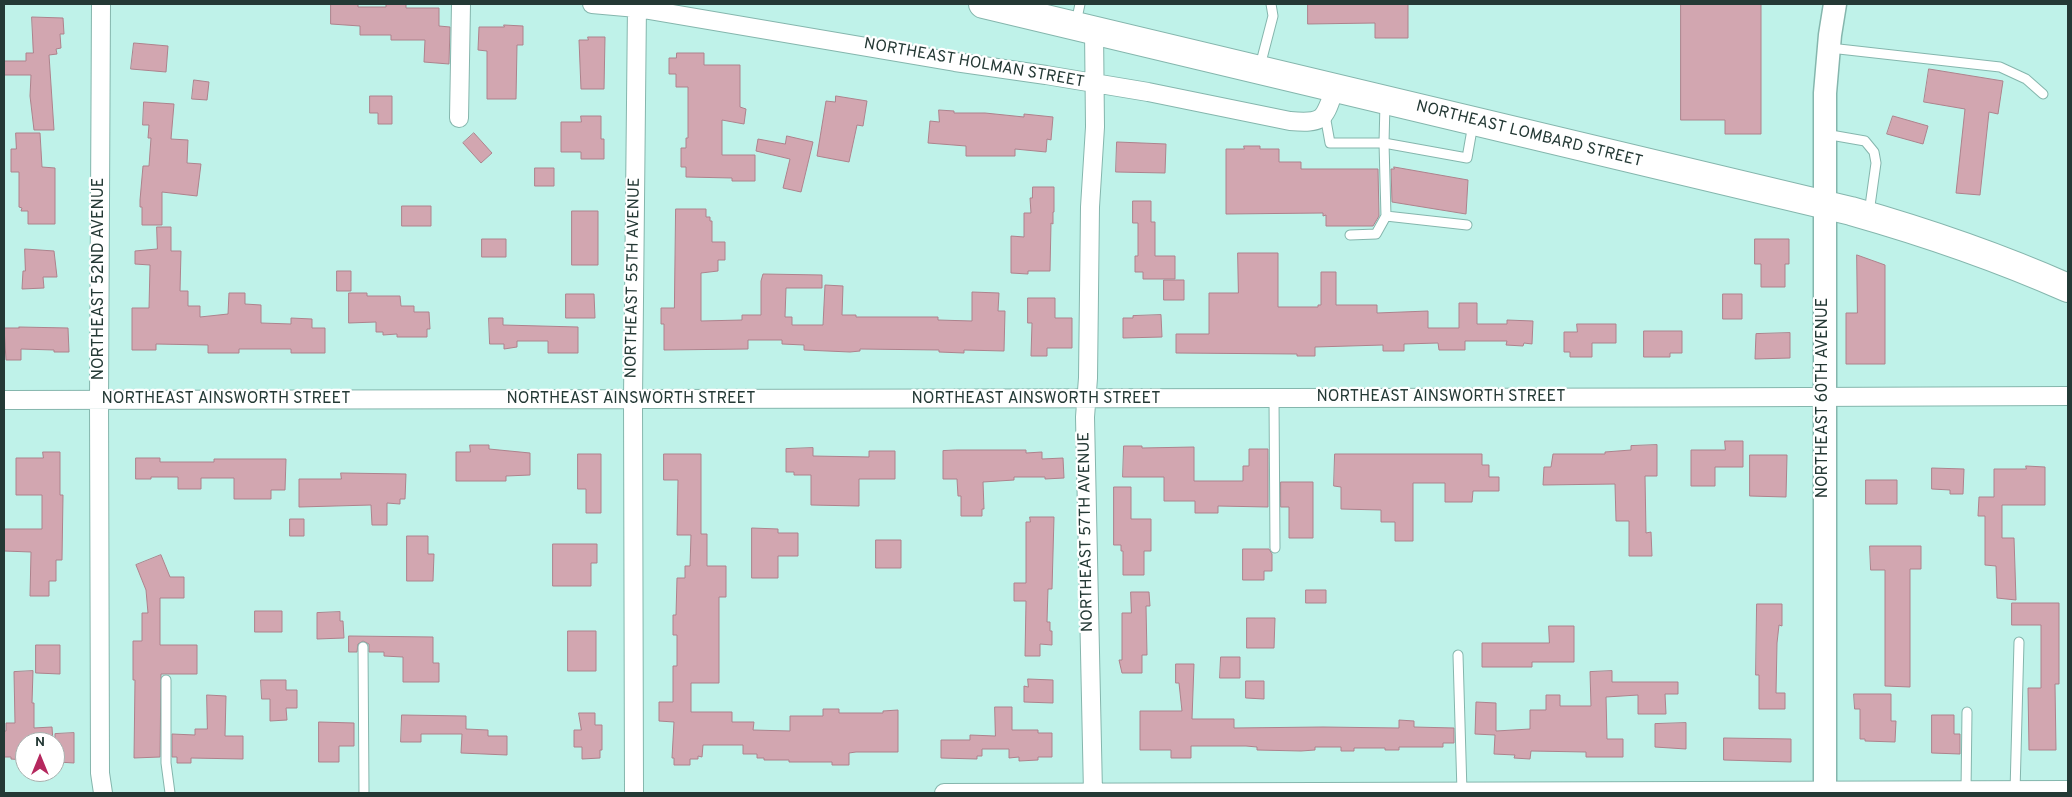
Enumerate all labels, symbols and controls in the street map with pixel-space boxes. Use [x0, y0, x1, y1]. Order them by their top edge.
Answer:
street label: NORTHEAST HOLMAN STREET [862, 35, 1086, 93]
street label: NORTHEAST LOMBARD STREET [1414, 98, 1644, 172]
street label: NORTHEAST 55TH AVENUE [623, 177, 645, 379]
street label: NORTHEAST 52ND AVENUE [90, 178, 110, 380]
street label: NORTHEAST 60TH AVENUE [1814, 298, 1834, 498]
street label: NORTHEAST AINSWORTH STREET [1317, 388, 1565, 408]
street label: NORTHEAST AINSWORTH STREET [102, 390, 350, 410]
street label: NORTHEAST AINSWORTH STREET [507, 390, 755, 410]
street label: NORTHEAST AINSWORTH STREET [912, 390, 1160, 410]
street label: NORTHEAST 57TH AVENUE [1076, 432, 1098, 632]
north arrow [15, 732, 65, 782]
text: N [35, 734, 45, 751]

